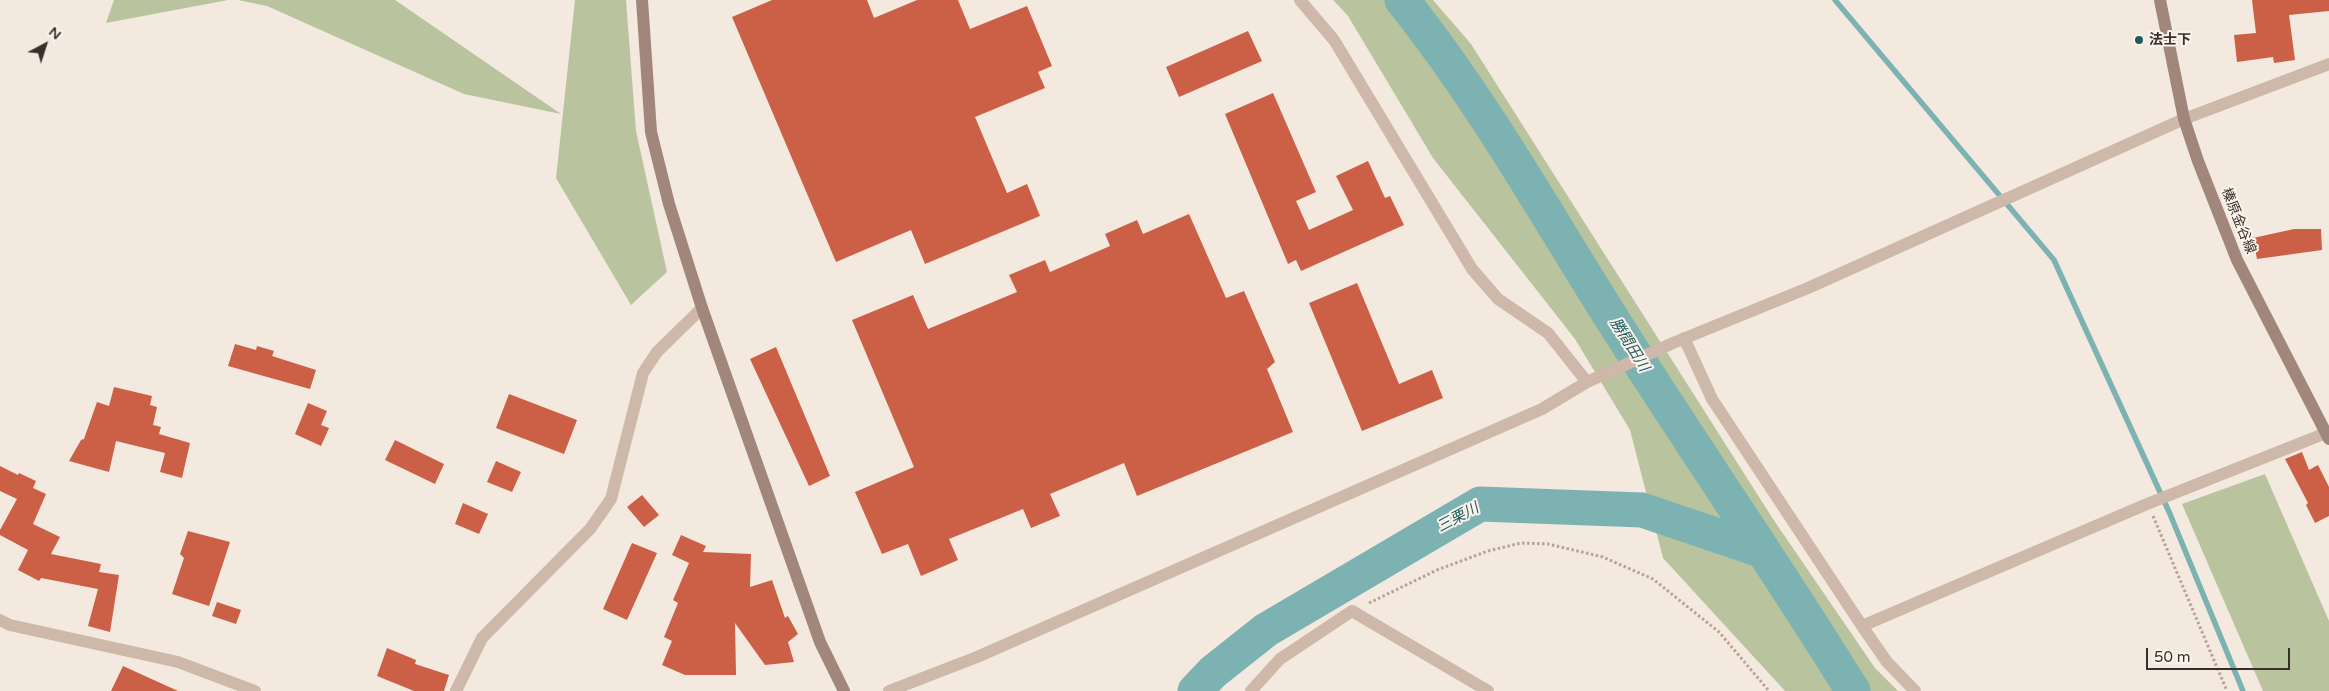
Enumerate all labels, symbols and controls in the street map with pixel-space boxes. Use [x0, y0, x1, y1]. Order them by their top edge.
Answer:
north arrow [20, 20, 70, 70]
text: N [45, 23, 65, 43]
place label: 法士下 [2149, 32, 2191, 48]
marker: 法士下 [2133, 34, 2145, 46]
street label: 榛原金谷線 [2217, 185, 2259, 257]
water label: 勝間田川 [1605, 315, 1653, 375]
water label: 三栗川 [1434, 499, 1482, 537]
scale bar [2149, 638, 2293, 670]
text: 50 m [2154, 648, 2191, 666]

